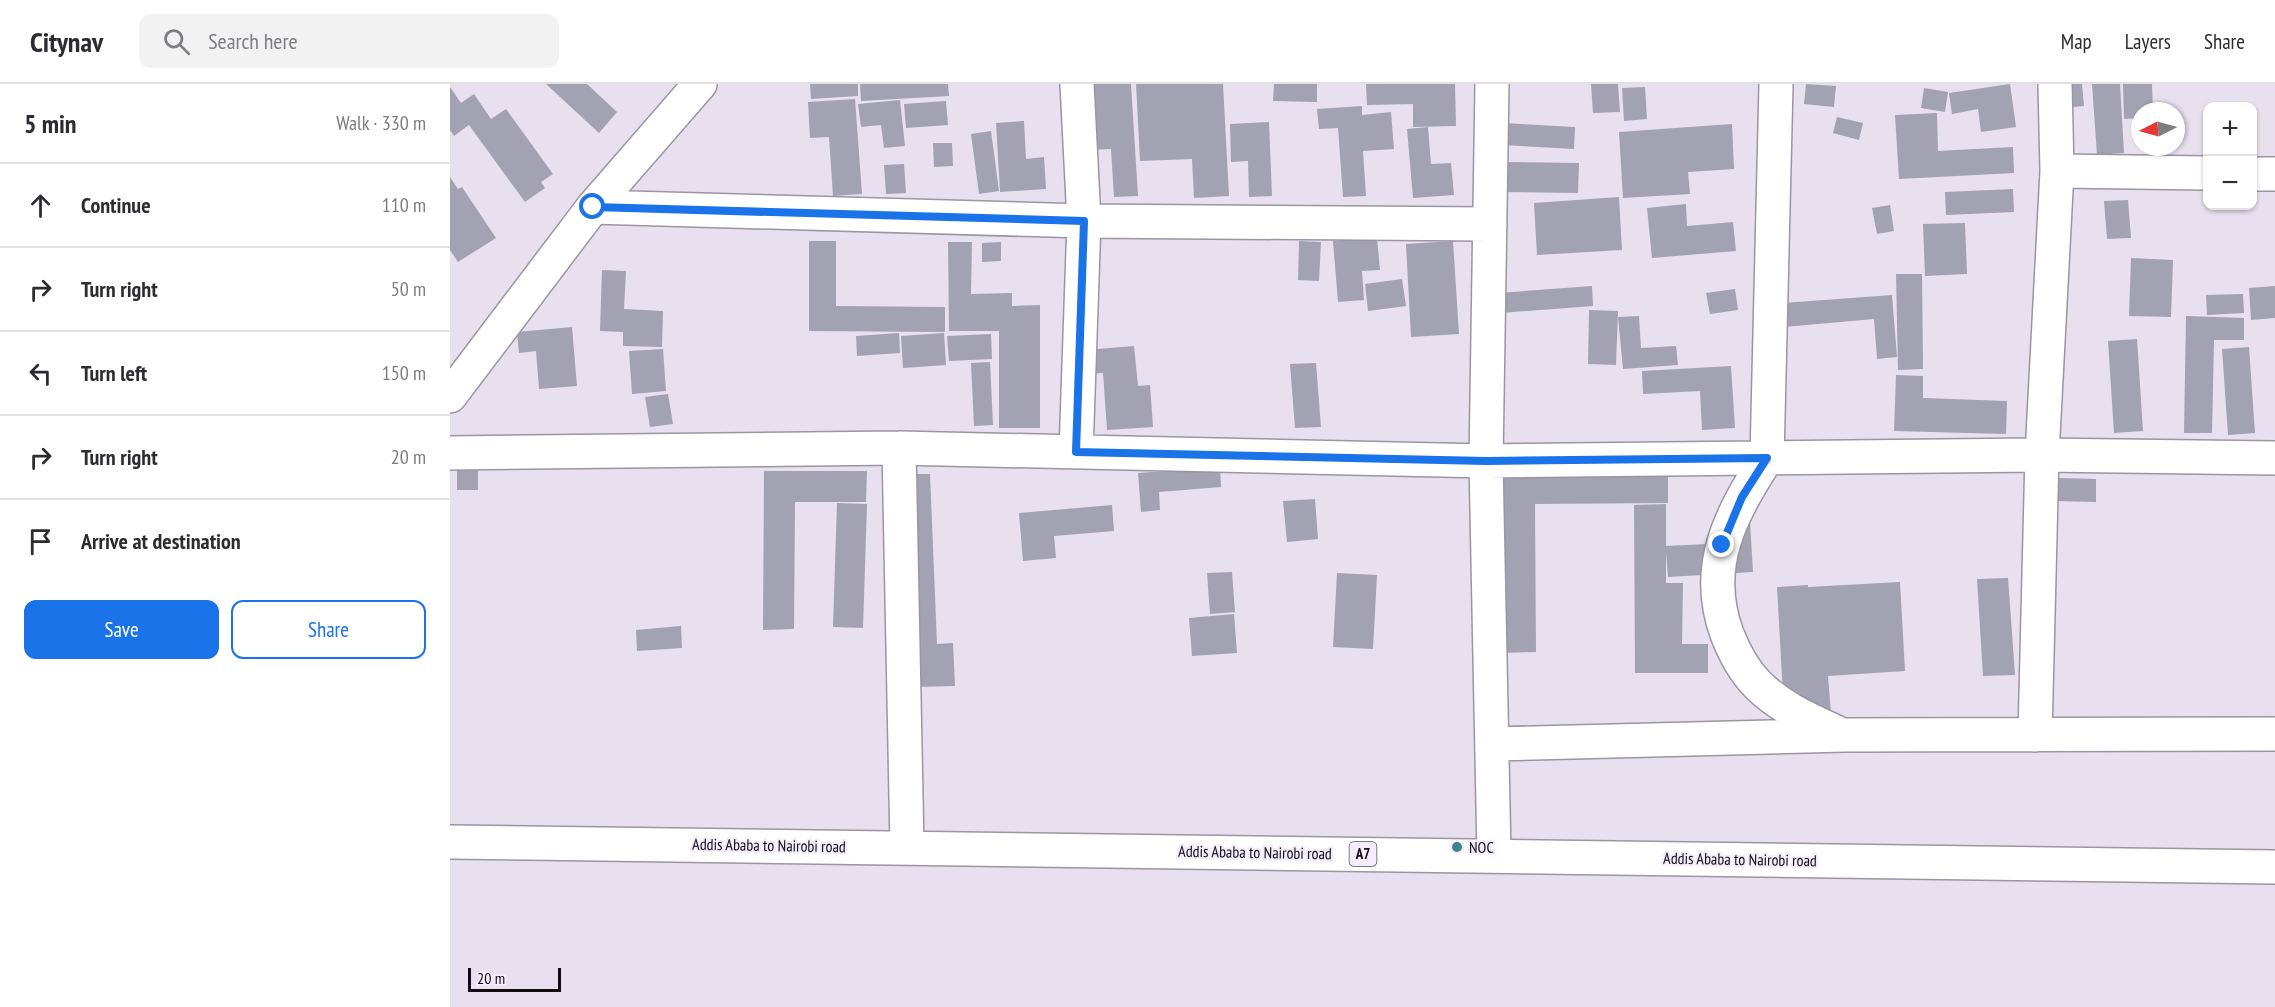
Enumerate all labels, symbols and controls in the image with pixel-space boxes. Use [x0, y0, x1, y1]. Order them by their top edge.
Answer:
search box [139, 14, 559, 68]
text: Citynav [30, 23, 103, 60]
icon: search [160, 25, 193, 58]
text: Search here [208, 27, 298, 55]
text: Map [2061, 28, 2092, 55]
text: Layers [2125, 28, 2171, 55]
text: Share [2204, 28, 2245, 55]
north arrow [2131, 102, 2185, 156]
map controls [2203, 102, 2257, 210]
button: + [2203, 102, 2257, 156]
text: 5 min [24, 107, 77, 140]
text: Walk · 330 m [336, 110, 426, 136]
button: − [2203, 156, 2257, 210]
icon: ahead [24, 189, 57, 222]
text: Continue [81, 191, 151, 219]
text: 110 m [382, 192, 426, 218]
route start [579, 193, 605, 219]
icon: right [24, 273, 57, 306]
text: Turn right [81, 275, 158, 303]
text: 50 m [391, 276, 426, 302]
icon: left [24, 357, 57, 390]
text: Turn left [81, 359, 147, 387]
text: 150 m [382, 360, 426, 386]
icon: right [24, 441, 57, 474]
text: Turn right [81, 443, 158, 471]
text: 20 m [391, 444, 426, 470]
icon: arrive [24, 525, 57, 558]
text: Arrive at destination [81, 527, 241, 555]
route end [1708, 531, 1734, 557]
button: Save [24, 600, 219, 659]
button: Share [231, 600, 426, 659]
street label: Addis Ababa to Nairobi road [692, 834, 846, 856]
place label: NOC [1469, 837, 1494, 857]
marker: NOC [1450, 840, 1464, 854]
street label: Addis Ababa to Nairobi road [1178, 841, 1332, 863]
road number: A7 [1350, 842, 1376, 866]
street label: Addis Ababa to Nairobi road [1663, 848, 1817, 870]
scale bar [468, 965, 561, 992]
text: 20 m [477, 968, 505, 988]

